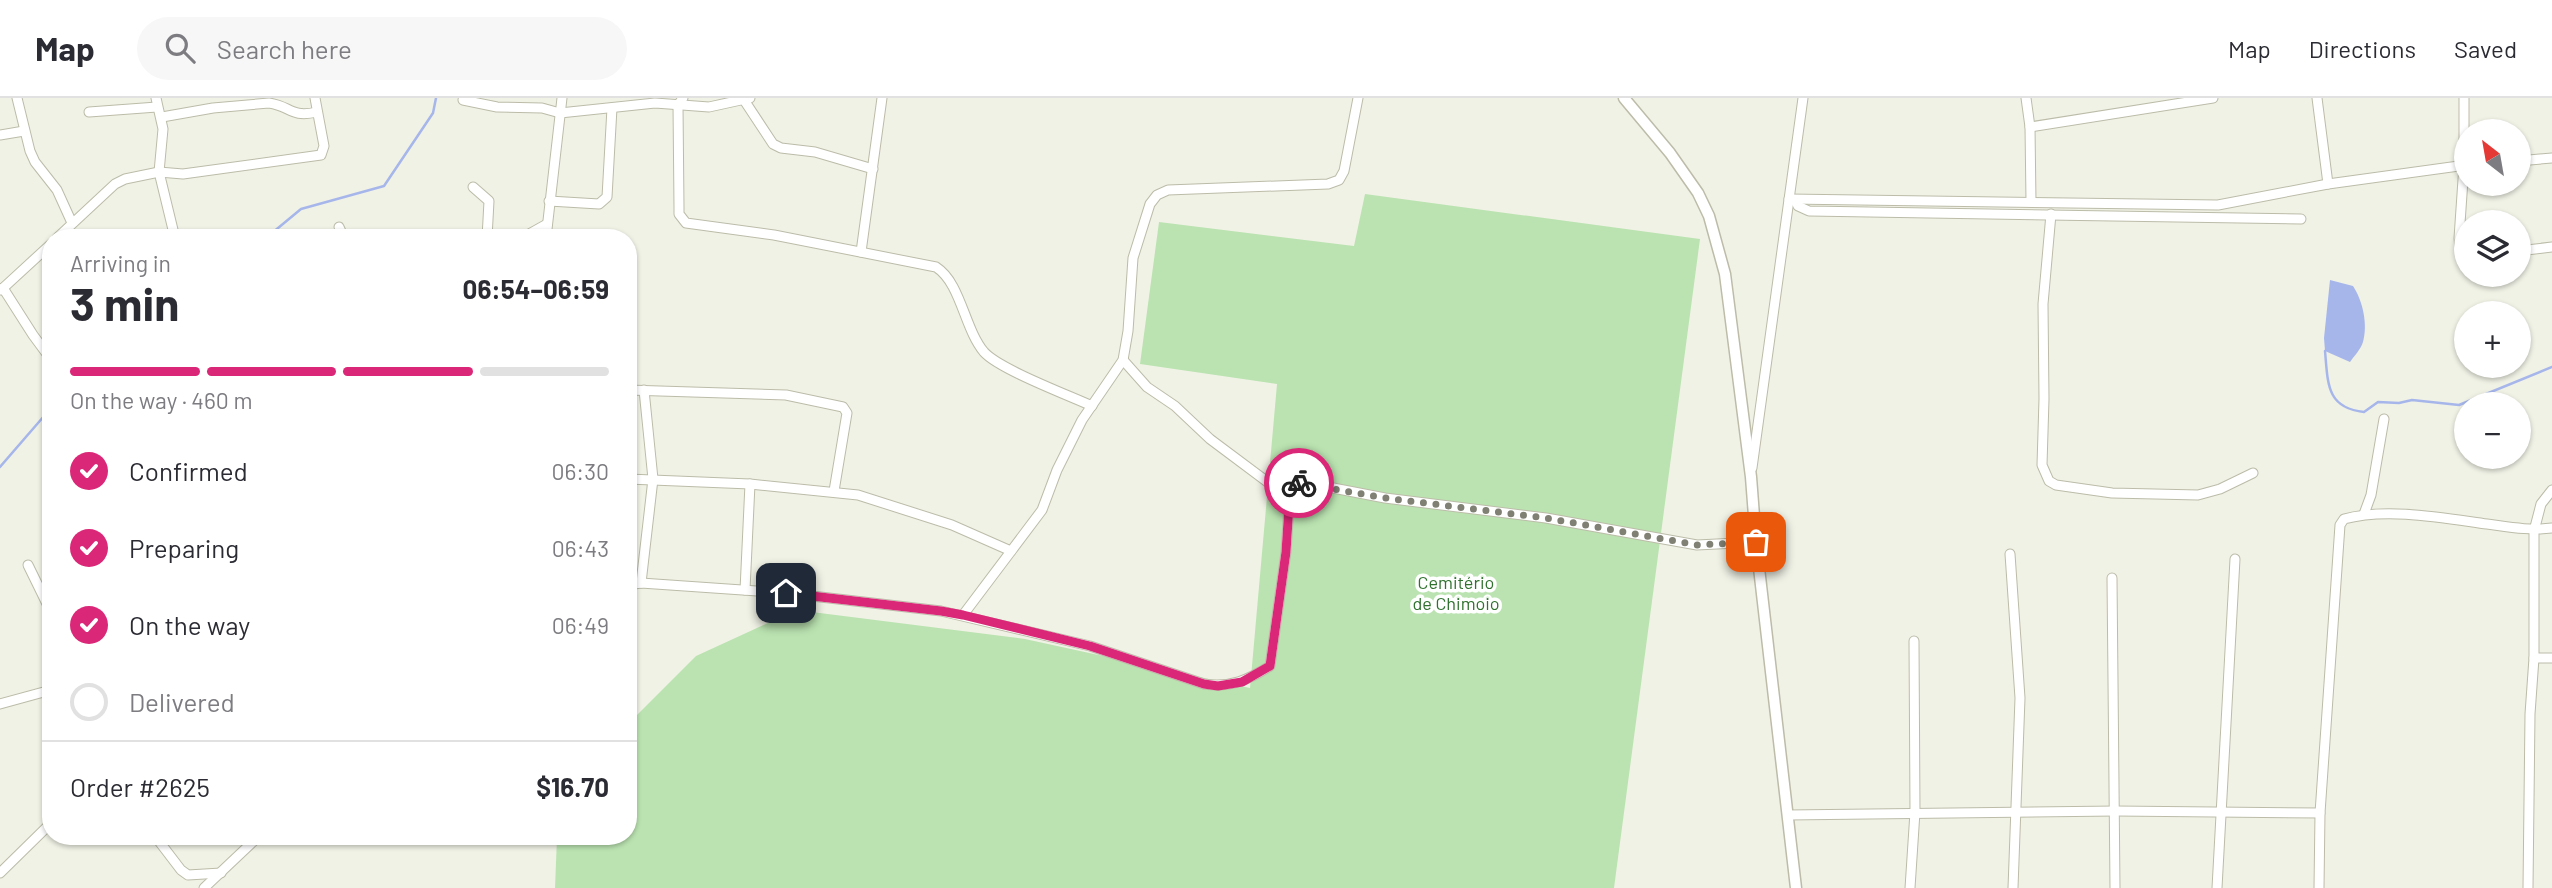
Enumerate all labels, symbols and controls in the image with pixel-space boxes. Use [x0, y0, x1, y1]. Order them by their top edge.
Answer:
search box [137, 17, 627, 80]
text: Map [35, 28, 95, 68]
icon: search [161, 29, 199, 67]
text: Search here [217, 33, 352, 64]
text: Map [2228, 34, 2271, 63]
text: Directions [2309, 34, 2416, 63]
text: Saved [2454, 34, 2517, 63]
north arrow [2454, 119, 2530, 196]
map controls [2454, 119, 2531, 469]
button: layers [2454, 210, 2531, 287]
text: Arriving in [70, 249, 171, 277]
text: 06:54–06:59 [463, 273, 609, 304]
text: 3 min [70, 275, 179, 330]
button: + [2454, 301, 2531, 378]
text: On the way · 460 m [70, 386, 252, 414]
button: − [2454, 392, 2531, 469]
courier [1264, 448, 1334, 518]
icon: check [70, 452, 108, 490]
text: Confirmed [129, 455, 248, 486]
text: 06:30 [552, 457, 609, 485]
icon: bike [1280, 464, 1318, 502]
pin [1726, 512, 1786, 572]
icon: bag [1737, 523, 1775, 561]
icon: check [70, 529, 108, 567]
text: Preparing [129, 532, 239, 563]
text: 06:43 [552, 534, 609, 562]
pin [756, 563, 816, 623]
park label: Cemitério de Chimoio [1412, 571, 1500, 614]
icon: home [767, 574, 805, 612]
icon: check [70, 606, 108, 644]
text: On the way [129, 609, 250, 640]
text: 06:49 [552, 611, 609, 639]
text: Delivered [129, 686, 235, 717]
text: Order #2625 [70, 771, 210, 802]
text: $16.70 [536, 771, 609, 802]

